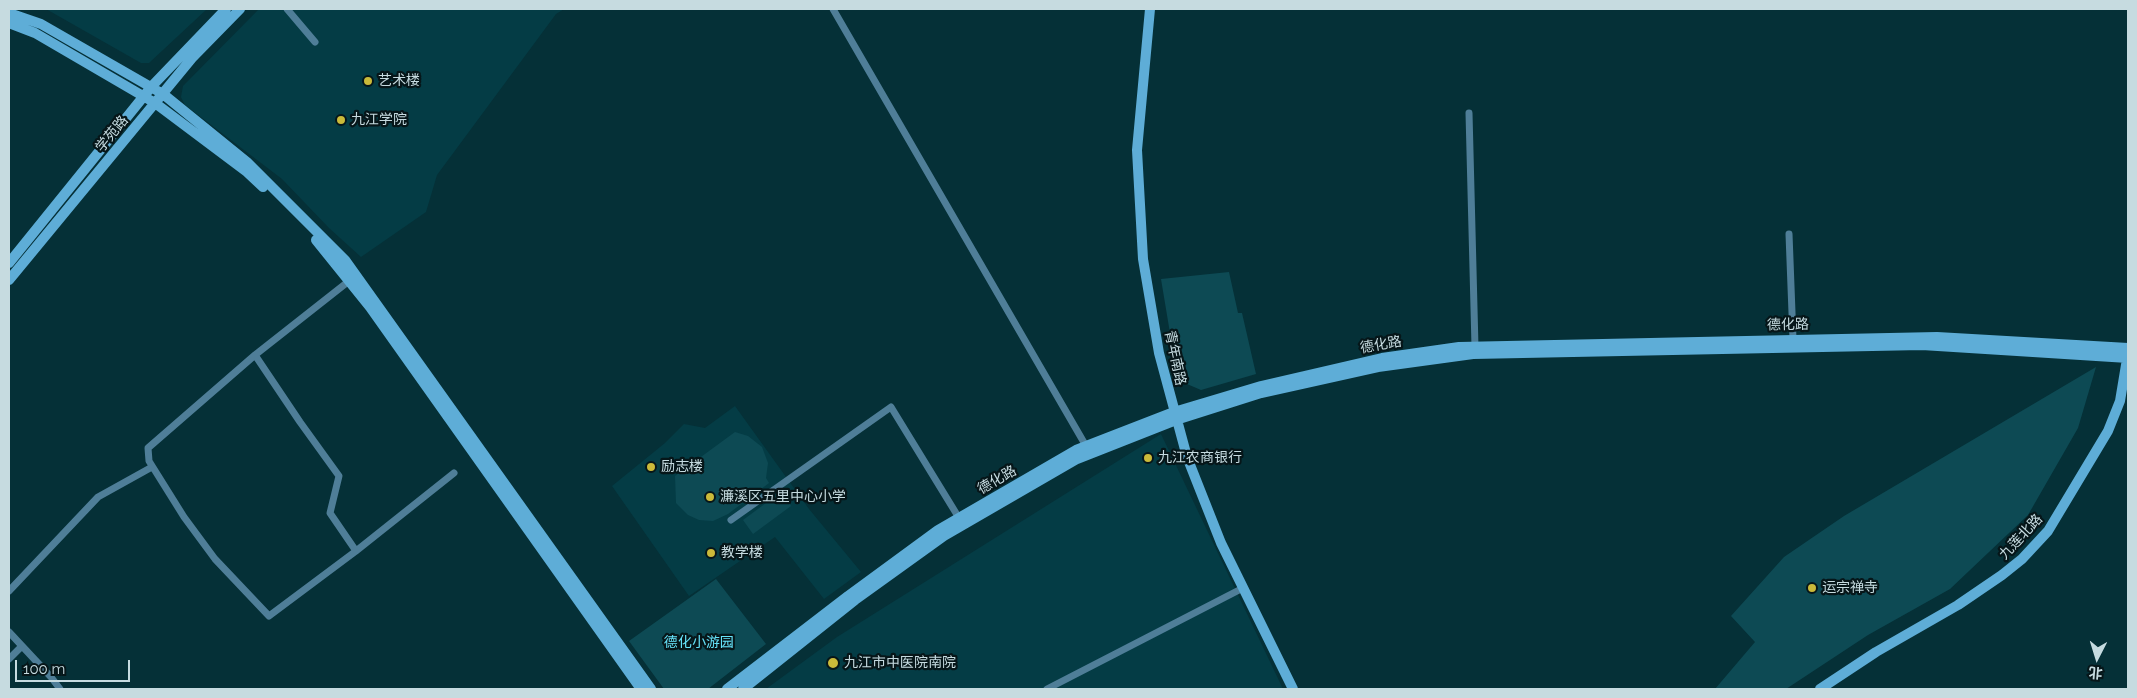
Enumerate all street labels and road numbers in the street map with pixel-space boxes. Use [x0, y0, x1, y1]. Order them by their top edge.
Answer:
street label: 学苑路 [92, 112, 132, 156]
street label: 德化路 [1767, 316, 1809, 334]
street label: 青年南路 [1161, 329, 1189, 387]
street label: 德化路 [1359, 333, 1403, 357]
street label: 德化路 [975, 462, 1019, 498]
street label: 九莲北路 [1996, 511, 2046, 563]

